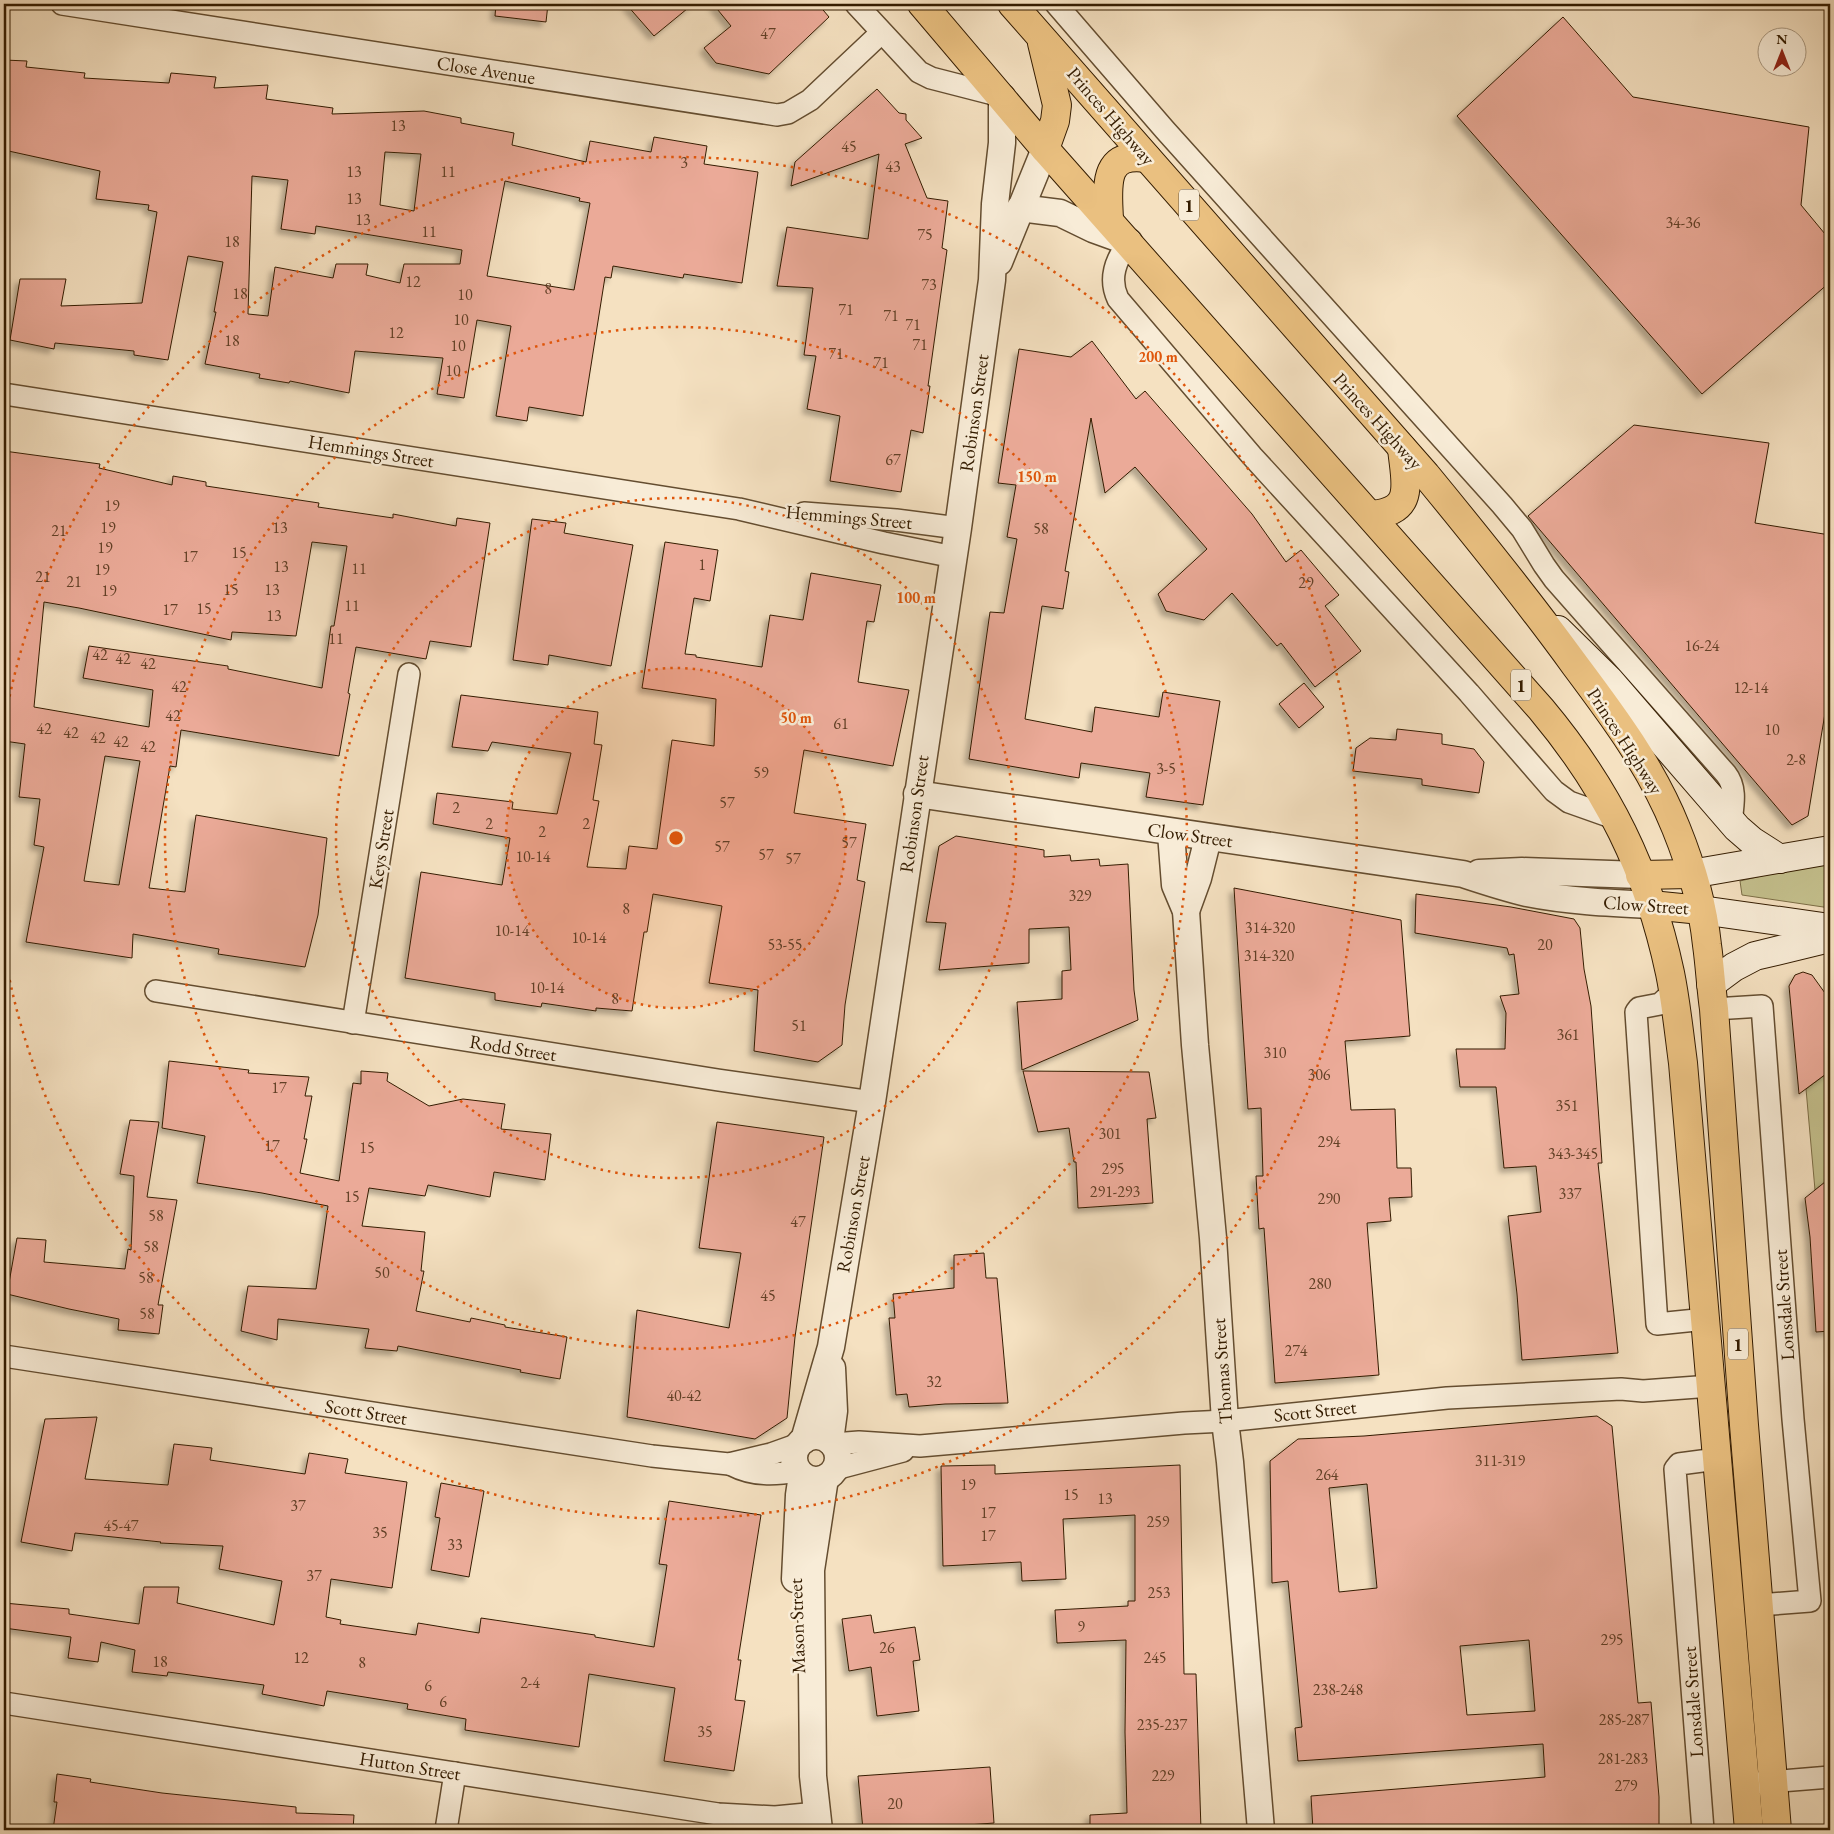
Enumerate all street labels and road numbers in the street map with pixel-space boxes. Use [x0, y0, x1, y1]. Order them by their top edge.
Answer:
street label: Close Avenue [435, 50, 537, 90]
street label: Princes Highway [1061, 62, 1161, 171]
road number: 1 [1179, 190, 1199, 220]
street label: Robinson Street [953, 353, 995, 473]
street label: Princes Highway [1328, 367, 1429, 475]
street label: Hemmings Street [306, 429, 436, 473]
street label: Hemmings Street [785, 499, 913, 535]
road number: 1 [1511, 670, 1531, 700]
street label: Princes Highway [1581, 683, 1669, 800]
street label: Robinson Street [893, 754, 935, 874]
street label: Keys Street [362, 807, 400, 891]
street label: Clow Street [1146, 817, 1234, 853]
street label: Clow Street [1602, 890, 1690, 920]
street label: Rodd Street [468, 1029, 558, 1067]
street label: Robinson Street [830, 1153, 876, 1275]
street label: Lonsdale Street [1768, 1249, 1800, 1361]
street label: Thomas Street [1206, 1317, 1238, 1425]
road number: 1 [1728, 1328, 1748, 1360]
street label: Scott Street [323, 1393, 409, 1431]
street label: Scott Street [1272, 1394, 1358, 1428]
street label: Mason Street [783, 1578, 811, 1674]
street label: Lonsdale Street [1677, 1646, 1709, 1758]
street label: Hutton Street [358, 1746, 463, 1786]

